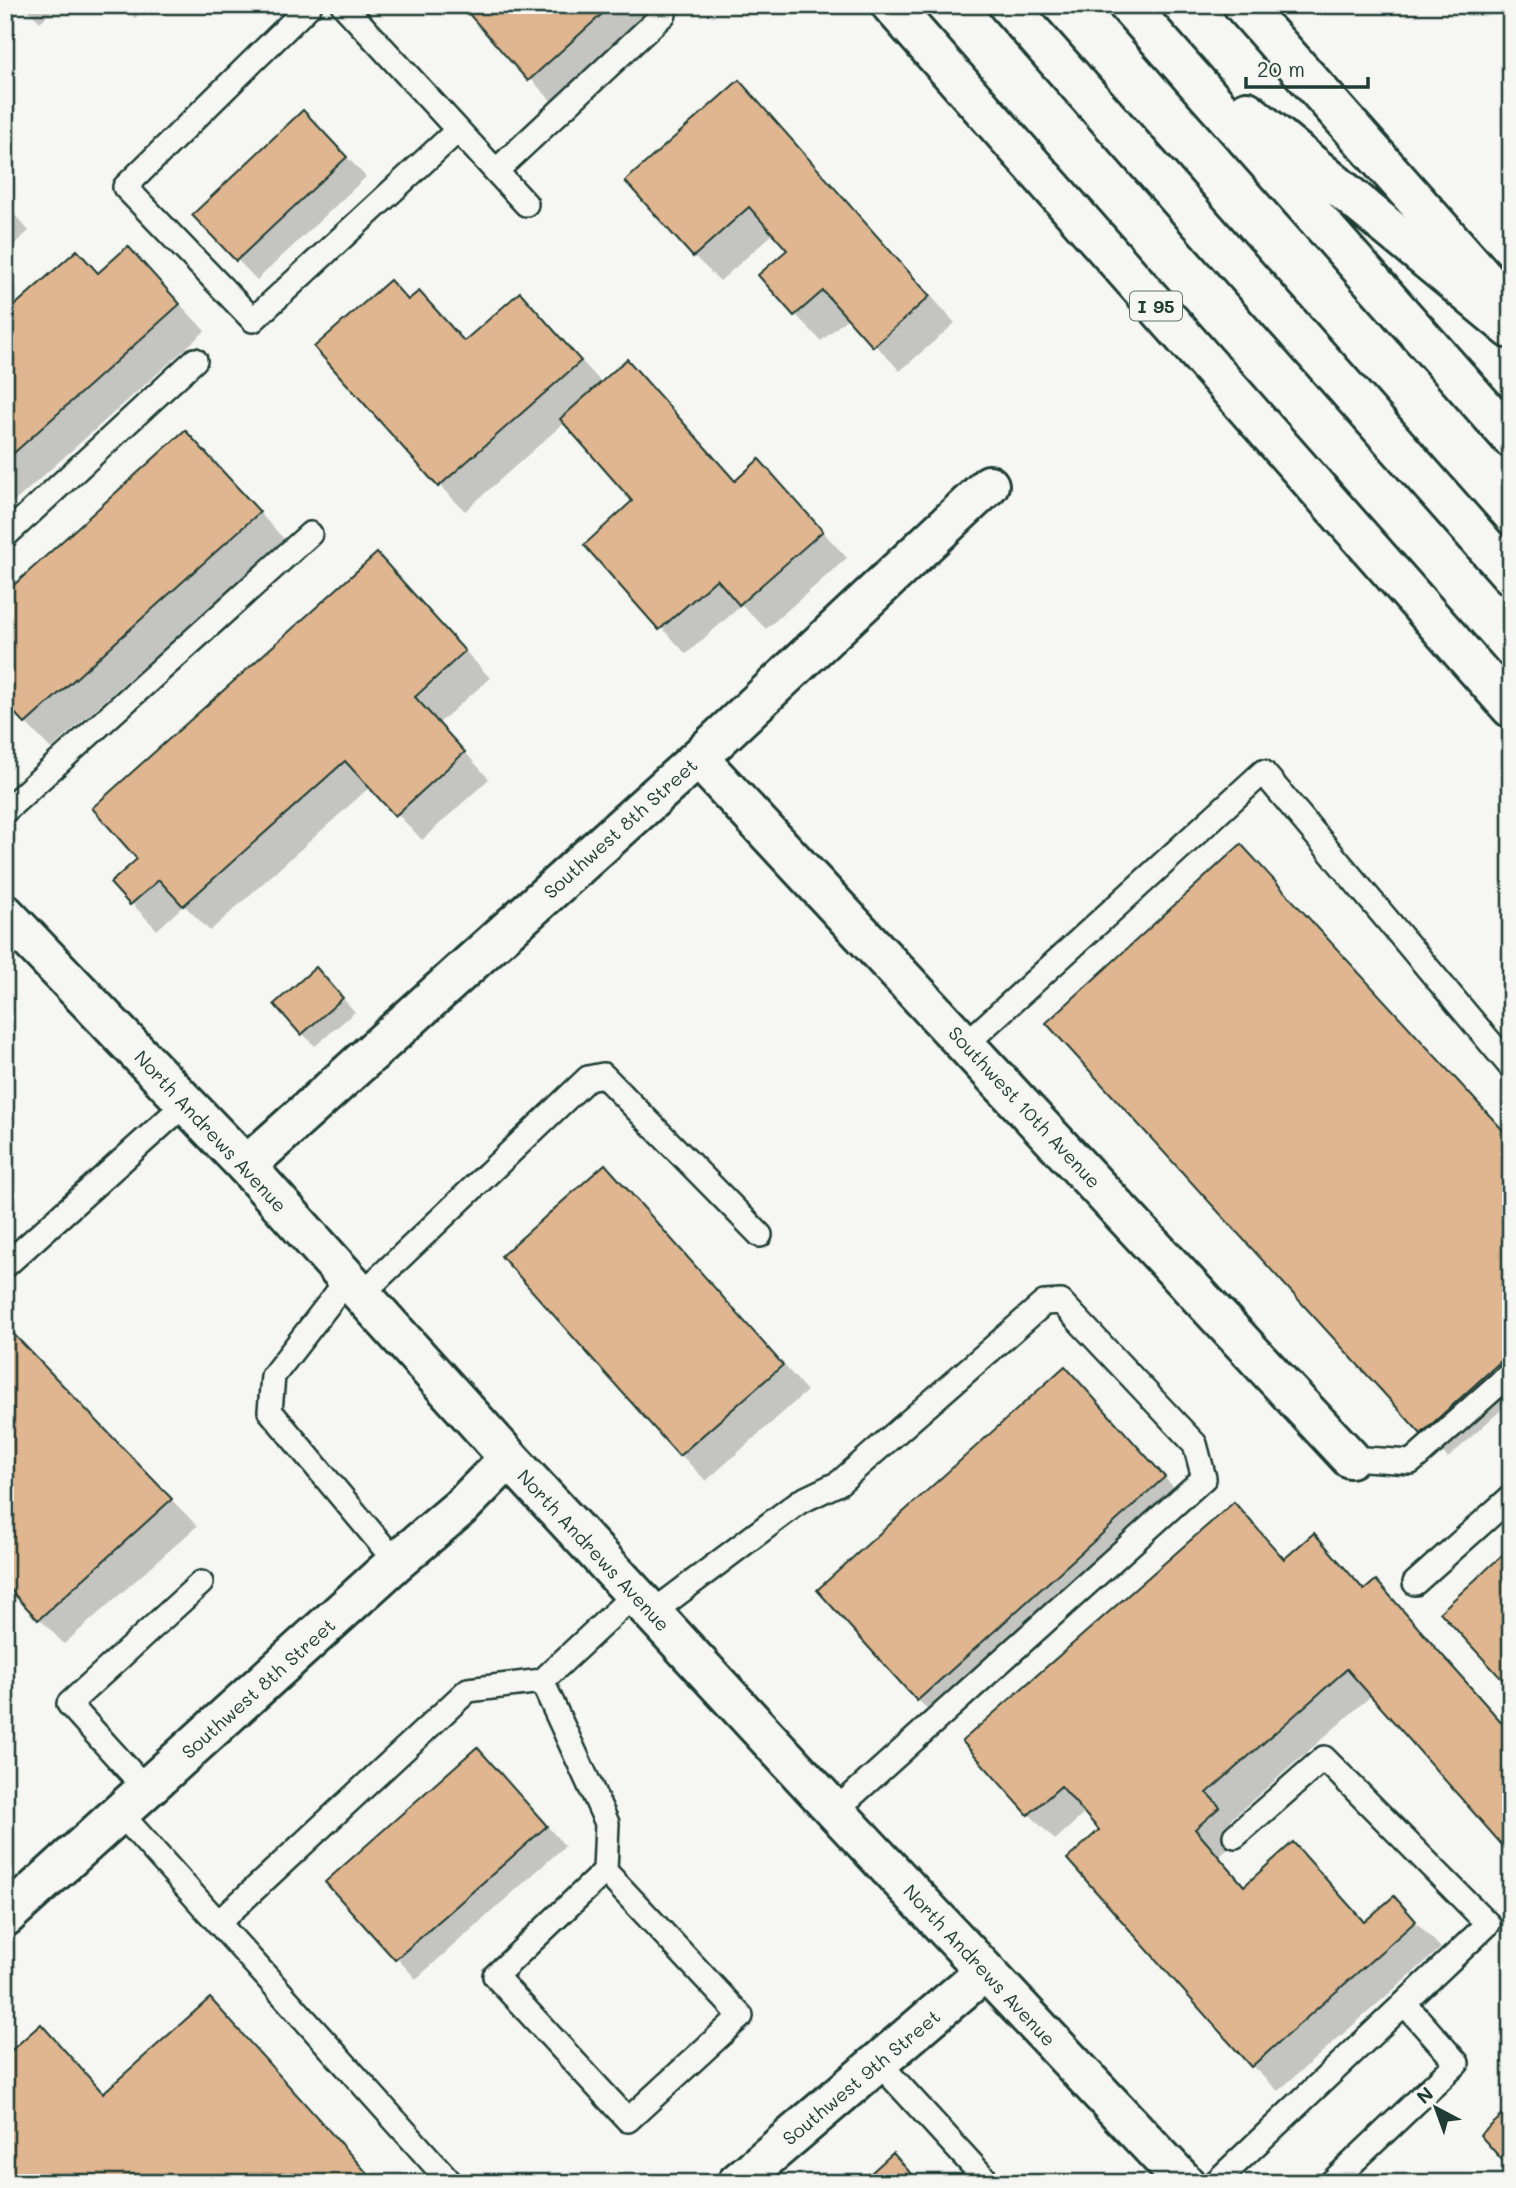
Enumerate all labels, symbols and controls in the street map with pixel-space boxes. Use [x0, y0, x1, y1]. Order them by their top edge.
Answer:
scale bar [1246, 46, 1369, 90]
text: 20 m [1257, 55, 1305, 82]
road number: I 95 [1130, 292, 1182, 320]
street label: Southwest 8th Street [538, 752, 702, 904]
street label: Southwest 10th Avenue [943, 1021, 1107, 1193]
street label: North Andrews Avenue [129, 1045, 293, 1217]
street label: North Andrews Avenue [512, 1464, 676, 1636]
street label: Southwest 8th Street [176, 1612, 340, 1764]
street label: North Andrews Avenue [898, 1879, 1062, 2051]
street label: Southwest 9th Street [777, 2004, 945, 2150]
north arrow [1400, 2072, 1470, 2142]
text: N [1411, 2081, 1438, 2109]

